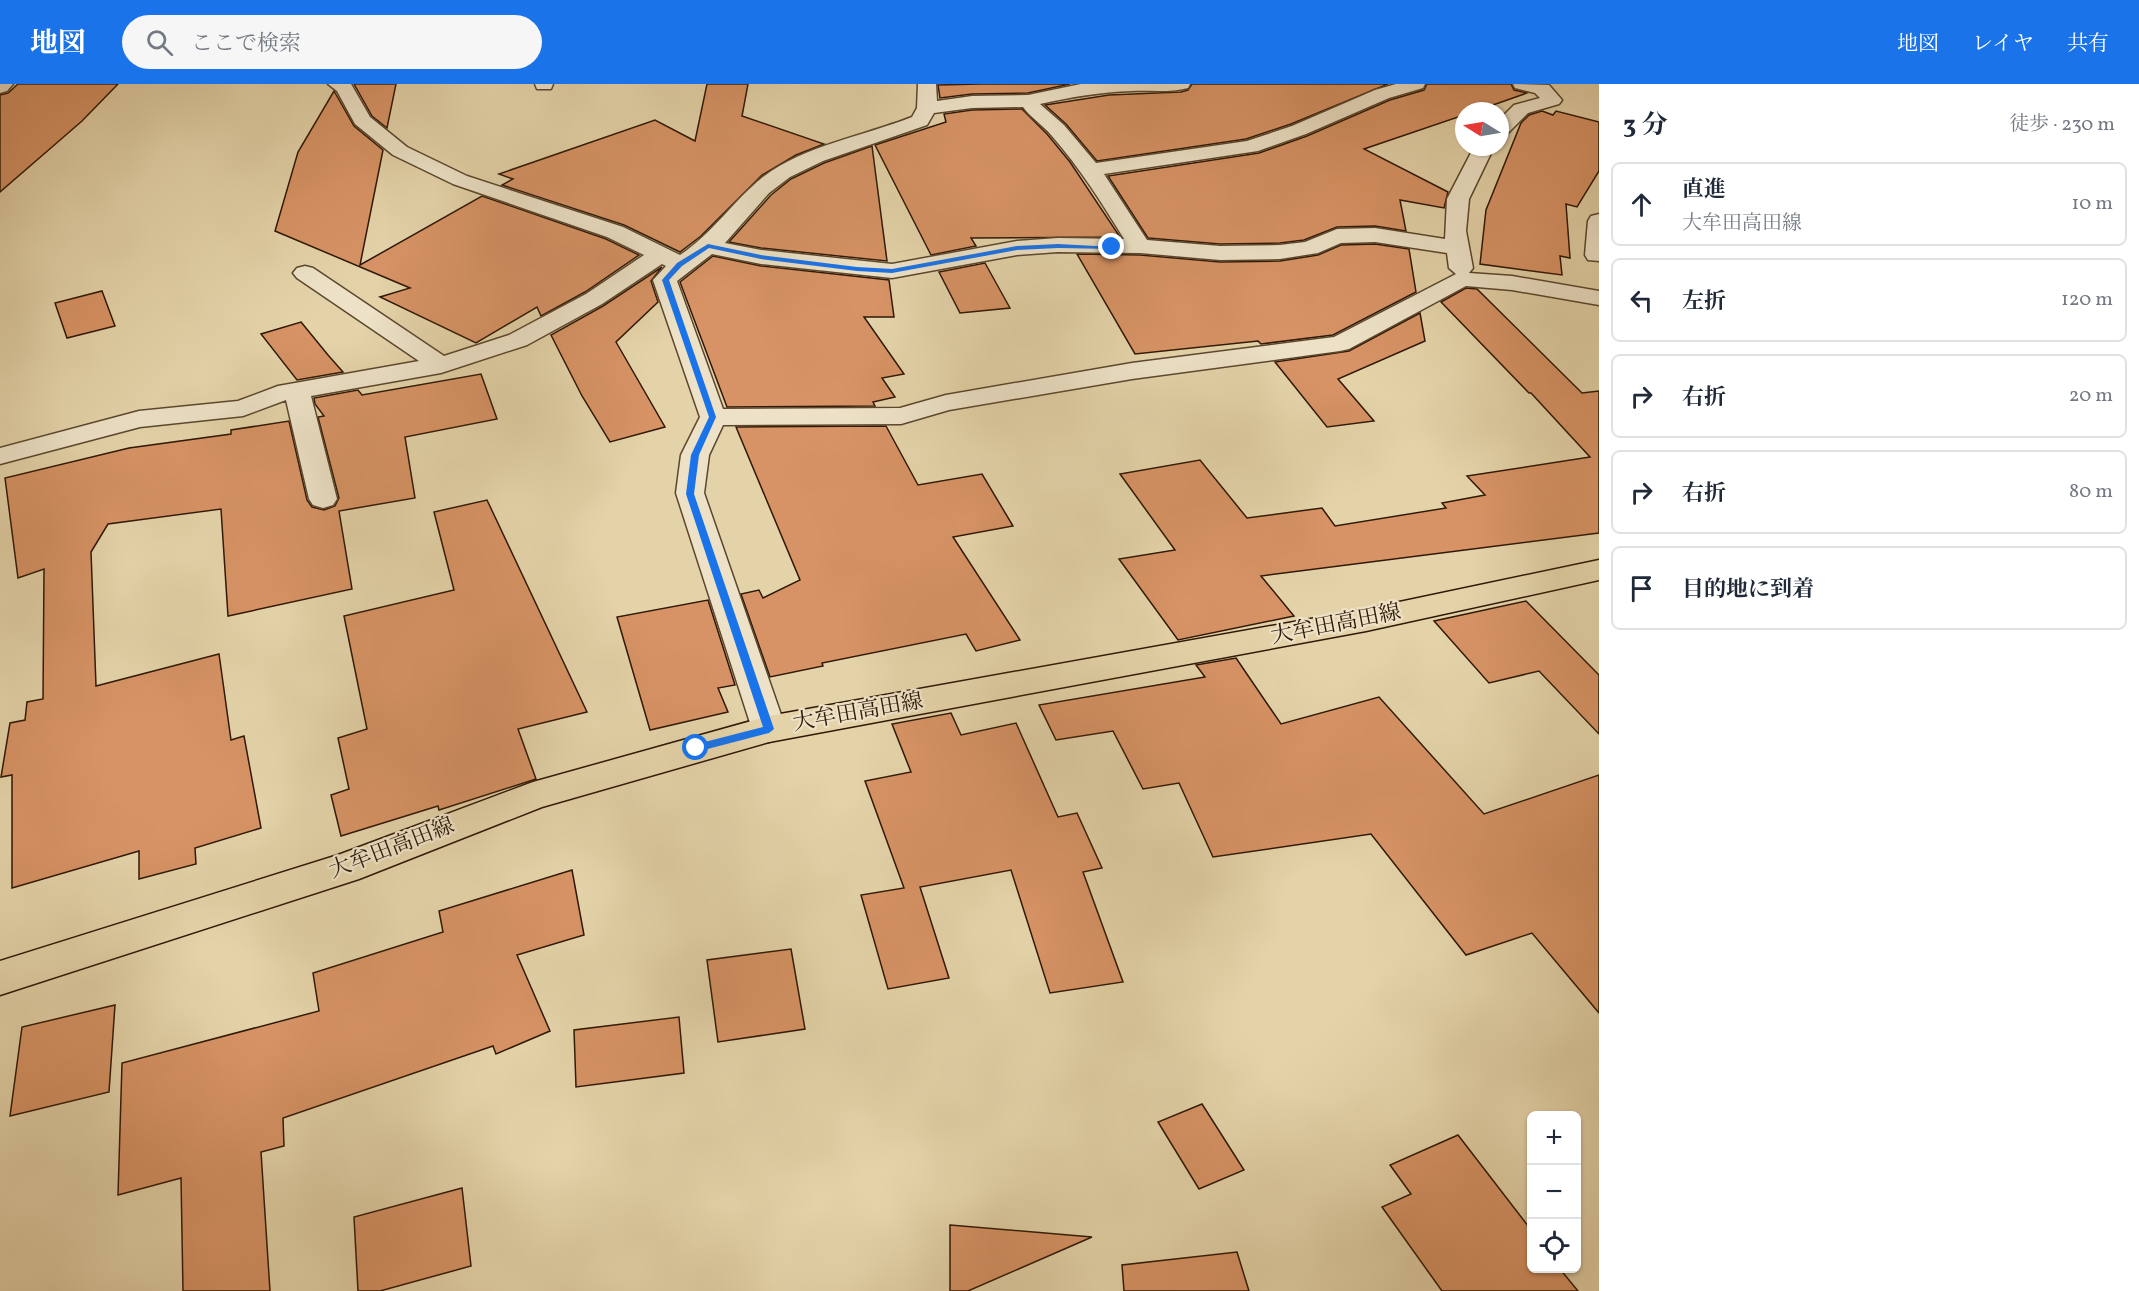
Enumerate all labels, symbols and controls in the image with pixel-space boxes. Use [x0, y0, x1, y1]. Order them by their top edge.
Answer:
search box [122, 15, 542, 69]
text: 地図 [30, 25, 86, 64]
icon: search [143, 26, 176, 59]
text: ここで検索 [191, 29, 301, 60]
text: 地図 [1897, 30, 1939, 59]
text: レイヤ [1972, 30, 2034, 59]
text: 共有 [2067, 30, 2109, 59]
north arrow [1455, 102, 1509, 156]
text: 3 分 [1623, 108, 1667, 144]
text: 徒歩 · 230 m [2009, 111, 2115, 139]
text: 直進 [1682, 175, 1726, 206]
icon: ahead [1625, 188, 1658, 221]
text: 10 m [2072, 190, 2113, 218]
text: 大牟田高田線 [1682, 210, 1802, 238]
route end [1098, 233, 1124, 259]
icon: left [1625, 284, 1658, 317]
text: 120 m [2061, 286, 2113, 314]
text: 左折 [1682, 287, 1726, 318]
icon: right [1625, 380, 1658, 413]
text: 20 m [2069, 382, 2113, 410]
text: 右折 [1682, 383, 1726, 414]
icon: right [1625, 476, 1658, 509]
text: 80 m [2069, 478, 2113, 506]
text: 右折 [1682, 479, 1726, 510]
icon: arrive [1625, 572, 1658, 605]
text: 目的地に到着 [1682, 575, 1814, 606]
street label: 大牟田高田線 [1268, 597, 1404, 653]
street label: 大牟田高田線 [790, 686, 926, 740]
route start [682, 734, 708, 760]
street label: 大牟田高田線 [325, 811, 459, 887]
map controls [1527, 1111, 1581, 1273]
button: + [1527, 1111, 1581, 1165]
button: − [1527, 1165, 1581, 1219]
button: locate [1527, 1219, 1581, 1273]

